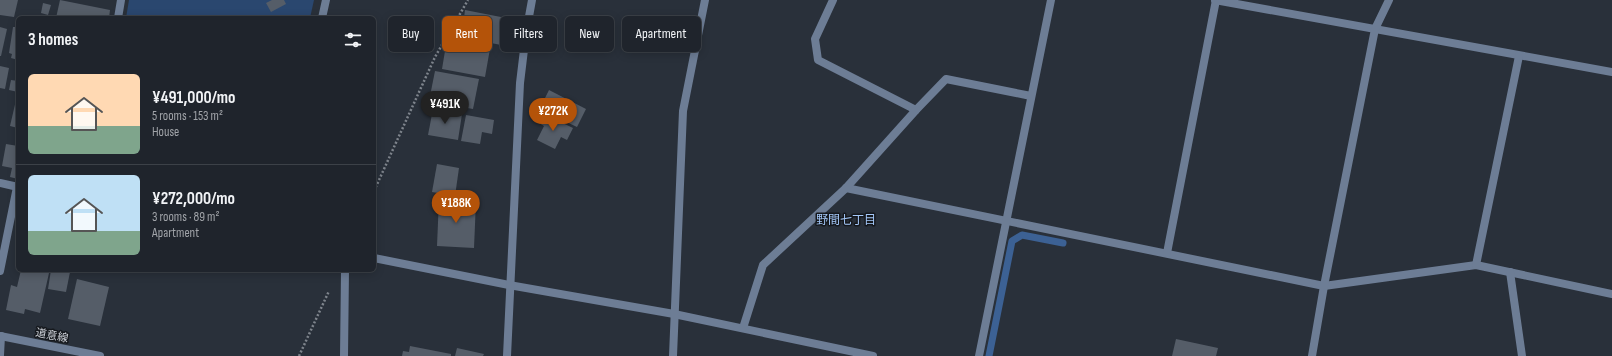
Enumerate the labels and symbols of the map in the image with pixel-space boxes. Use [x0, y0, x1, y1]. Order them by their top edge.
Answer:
pin: ¥491K [417, 91, 473, 125]
pin: ¥272K [525, 98, 581, 132]
pin: ¥188K [428, 190, 484, 224]
district label: 野間七丁目 [816, 213, 876, 228]
street label: 道意線 [34, 326, 69, 345]

